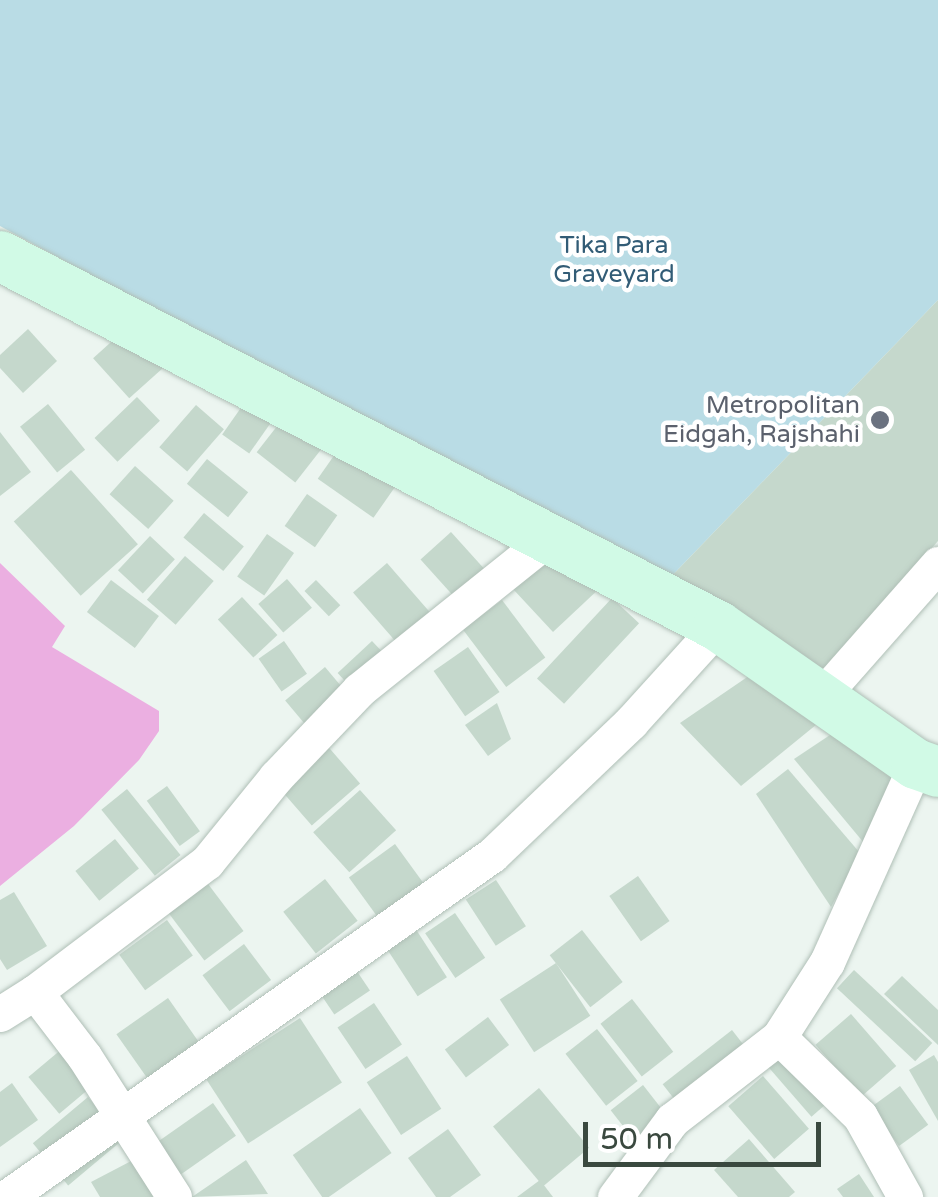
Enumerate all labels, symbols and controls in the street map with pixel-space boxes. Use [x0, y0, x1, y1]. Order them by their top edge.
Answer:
park label: Tika Para Graveyard [553, 231, 675, 290]
place label: Metropolitan Eidgah, Rajshahi [663, 391, 860, 450]
marker: Metropolitan Eidgah, Rajshahi [869, 409, 891, 431]
scale bar [588, 1102, 826, 1164]
text: 50 m [600, 1121, 673, 1158]

